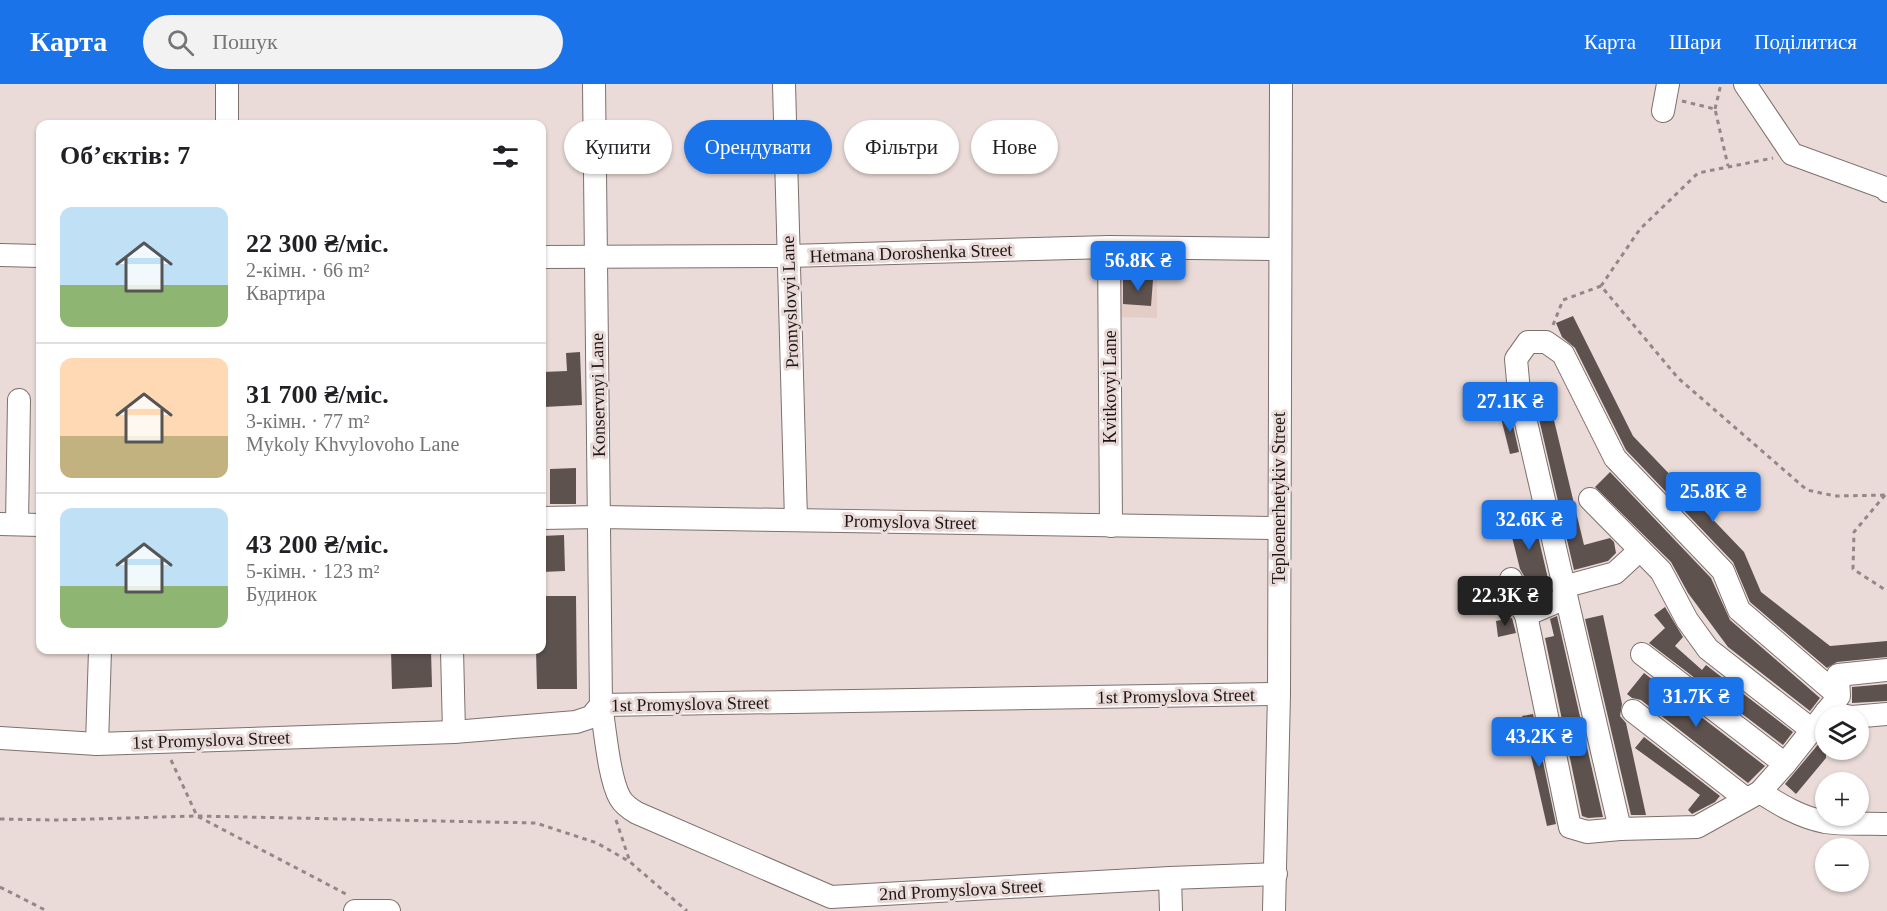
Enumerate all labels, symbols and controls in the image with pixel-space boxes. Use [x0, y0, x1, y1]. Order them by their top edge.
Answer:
search box [143, 15, 563, 69]
text: Карта [30, 26, 107, 57]
icon: search [164, 26, 197, 59]
text: Пошук [212, 29, 278, 54]
text: Карта [1584, 30, 1636, 54]
text: Шари [1669, 30, 1721, 54]
text: Поділитися [1754, 30, 1857, 54]
chip: Купити [564, 120, 672, 174]
chip: Орендувати [684, 120, 832, 174]
chip: Фільтри [844, 120, 959, 174]
chip: Нове [971, 120, 1058, 174]
icon: filters [489, 140, 522, 173]
text: Об’єктів: 7 [60, 141, 190, 170]
text: 22 300 ₴/міс. [246, 229, 389, 258]
icon: home [108, 231, 180, 303]
street label: Promyslovyi Lane [778, 235, 802, 369]
street label: Hetmana Doroshenka Street [809, 239, 1013, 267]
pin: 56.8K ₴ [1083, 241, 1193, 292]
text: 56.8K ₴ [1105, 249, 1171, 271]
text: 2-кімн. · 66 m² [246, 259, 370, 281]
text: Квартира [246, 282, 325, 304]
street label: Kvitkovyi Lane [1100, 330, 1120, 444]
street label: Konservnyi Lane [587, 333, 609, 457]
text: 31 700 ₴/міс. [246, 380, 389, 409]
icon: home [108, 382, 180, 454]
pin: 27.1K ₴ [1455, 382, 1565, 433]
text: 27.1K ₴ [1477, 390, 1543, 412]
text: 3-кімн. · 77 m² [246, 410, 370, 432]
street label: Teploenerhetykiv Street [1269, 412, 1289, 584]
text: Mykoly Khvylovoho Lane [246, 433, 459, 455]
pin: 25.8K ₴ [1658, 472, 1768, 523]
text: 25.8K ₴ [1680, 480, 1746, 502]
pin: 32.6K ₴ [1474, 500, 1584, 551]
text: 32.6K ₴ [1496, 508, 1562, 530]
street label: Promyslova Street [844, 511, 976, 533]
text: 43 200 ₴/міс. [246, 530, 389, 559]
icon: home [108, 532, 180, 604]
text: 5-кімн. · 123 m² [246, 560, 380, 582]
pin: 22.3K ₴ [1450, 576, 1560, 627]
text: Будинок [246, 583, 317, 605]
text: 22.3K ₴ [1472, 584, 1538, 606]
pin: 31.7K ₴ [1641, 677, 1751, 728]
street label: 1st Promyslova Street [1097, 685, 1255, 707]
text: 31.7K ₴ [1663, 685, 1729, 707]
street label: 1st Promyslova Street [611, 693, 769, 715]
map controls [1815, 706, 1869, 892]
button: layers [1815, 706, 1869, 760]
pin: 43.2K ₴ [1484, 717, 1594, 768]
text: 43.2K ₴ [1506, 725, 1572, 747]
street label: 1st Promyslova Street [132, 727, 290, 753]
button: + [1815, 772, 1869, 826]
button: − [1815, 838, 1869, 892]
street label: 2nd Promyslova Street [879, 876, 1043, 904]

